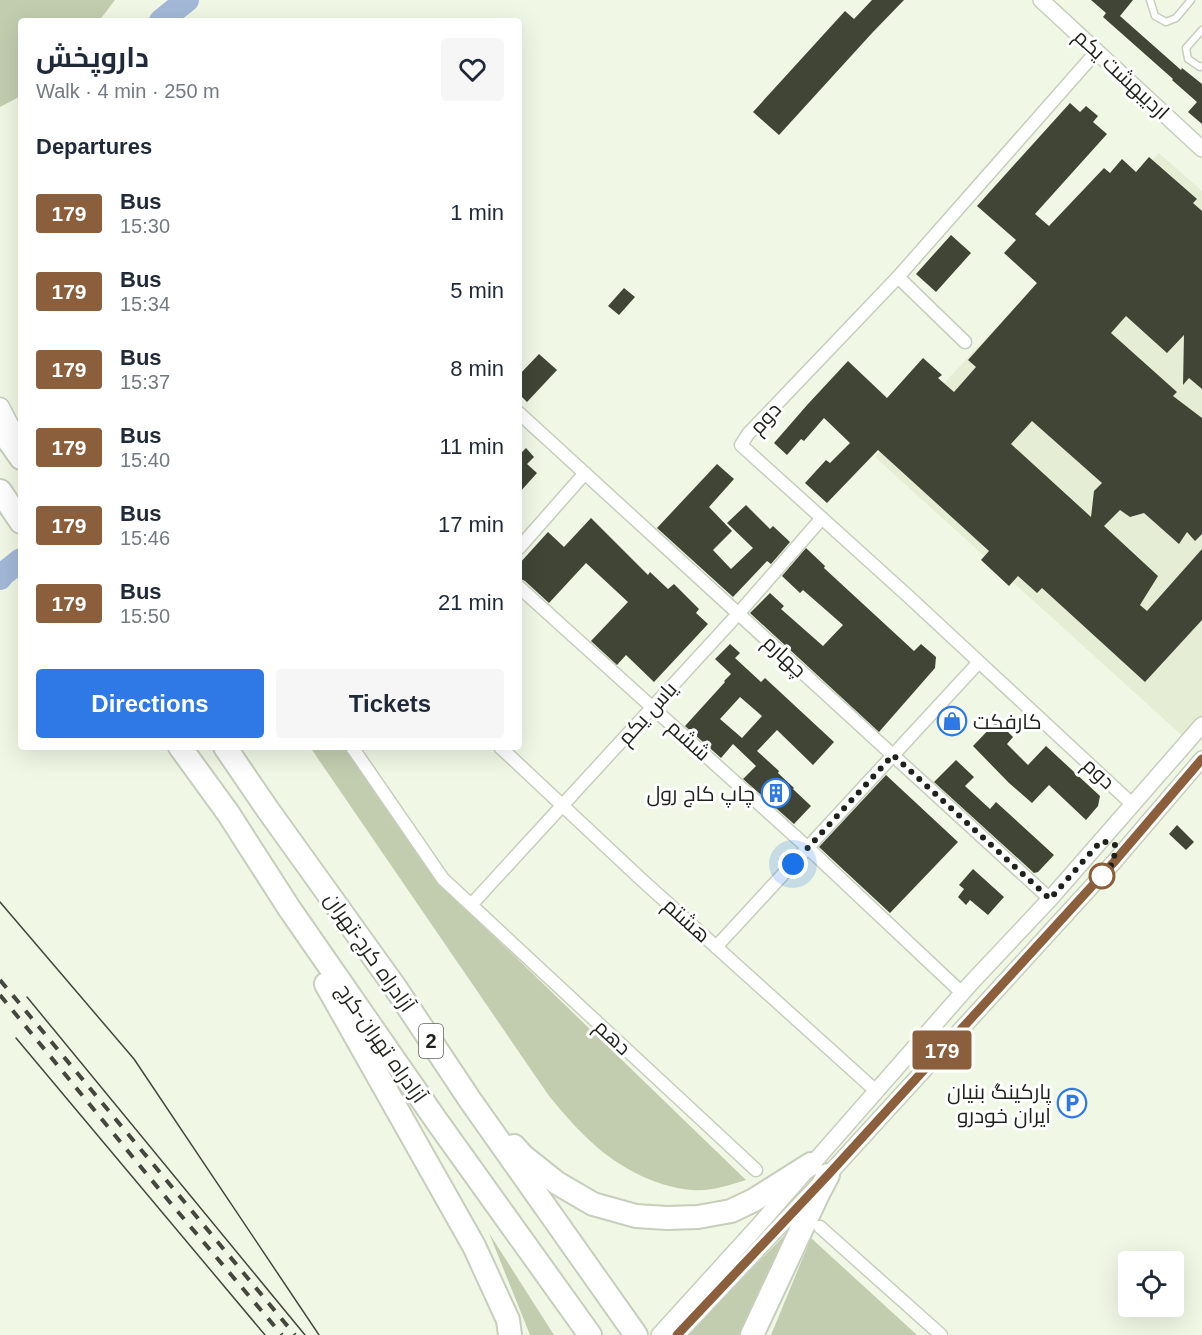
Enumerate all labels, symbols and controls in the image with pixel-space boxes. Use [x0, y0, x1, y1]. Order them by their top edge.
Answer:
street label: اردیبهشت یکم [1068, 24, 1174, 126]
button: heart [441, 38, 504, 101]
text: داروپخش [36, 42, 149, 73]
text: Walk · 4 min · 250 m [36, 80, 220, 102]
text: Departures [36, 134, 152, 159]
text: Bus [120, 189, 162, 214]
text: 1 min [450, 200, 504, 225]
text: 179 [51, 202, 87, 225]
text: 15:30 [120, 215, 170, 237]
text: Bus [120, 267, 162, 292]
text: 5 min [450, 278, 504, 303]
text: 179 [51, 280, 87, 303]
text: 15:34 [120, 293, 170, 315]
text: Bus [120, 345, 162, 370]
text: 8 min [450, 356, 504, 381]
text: 179 [51, 358, 87, 381]
text: 15:37 [120, 371, 170, 393]
street label: دوم [745, 397, 787, 441]
text: Bus [120, 423, 162, 448]
text: 11 min [440, 434, 504, 459]
text: 179 [51, 436, 87, 459]
text: 15:40 [120, 449, 170, 471]
text: Bus [120, 501, 162, 526]
text: 17 min [438, 512, 504, 537]
text: 179 [51, 514, 87, 537]
text: 15:46 [120, 527, 170, 549]
text: Bus [120, 579, 162, 604]
text: 21 min [438, 590, 504, 615]
text: 179 [51, 592, 87, 615]
text: 15:50 [120, 605, 170, 627]
street label: چهارم [757, 630, 811, 684]
button: Directions [36, 669, 264, 738]
button: Tickets [276, 669, 504, 738]
street label: یاس یکم [613, 677, 684, 751]
shop icon: کارفکت [936, 705, 968, 737]
place label: کارفکت [973, 710, 1042, 734]
street label: ششم [661, 715, 715, 767]
street label: دوم [1076, 753, 1120, 795]
building icon: چاپ کاج رول [760, 777, 792, 809]
place label: چاپ کاج رول [646, 782, 755, 808]
your location [778, 849, 808, 879]
unlabelled marker [1089, 863, 1115, 889]
street label: آزادراه کرج-تهران [318, 888, 420, 1018]
street label: هشتم [657, 893, 715, 949]
street label: آزادراه تهران-کرج [330, 979, 432, 1109]
street label: دهم [588, 1015, 636, 1061]
road number: 2 [419, 1024, 443, 1058]
line badge: 179 [908, 1030, 976, 1070]
text: 179 [924, 1039, 960, 1062]
place label: پارکینگ بنیان ایران خودرو [947, 1080, 1051, 1129]
parking icon: پارکینگ بنیان ایران خودرو [1056, 1087, 1088, 1119]
map controls [1118, 1251, 1184, 1317]
button: locate [1118, 1251, 1184, 1317]

